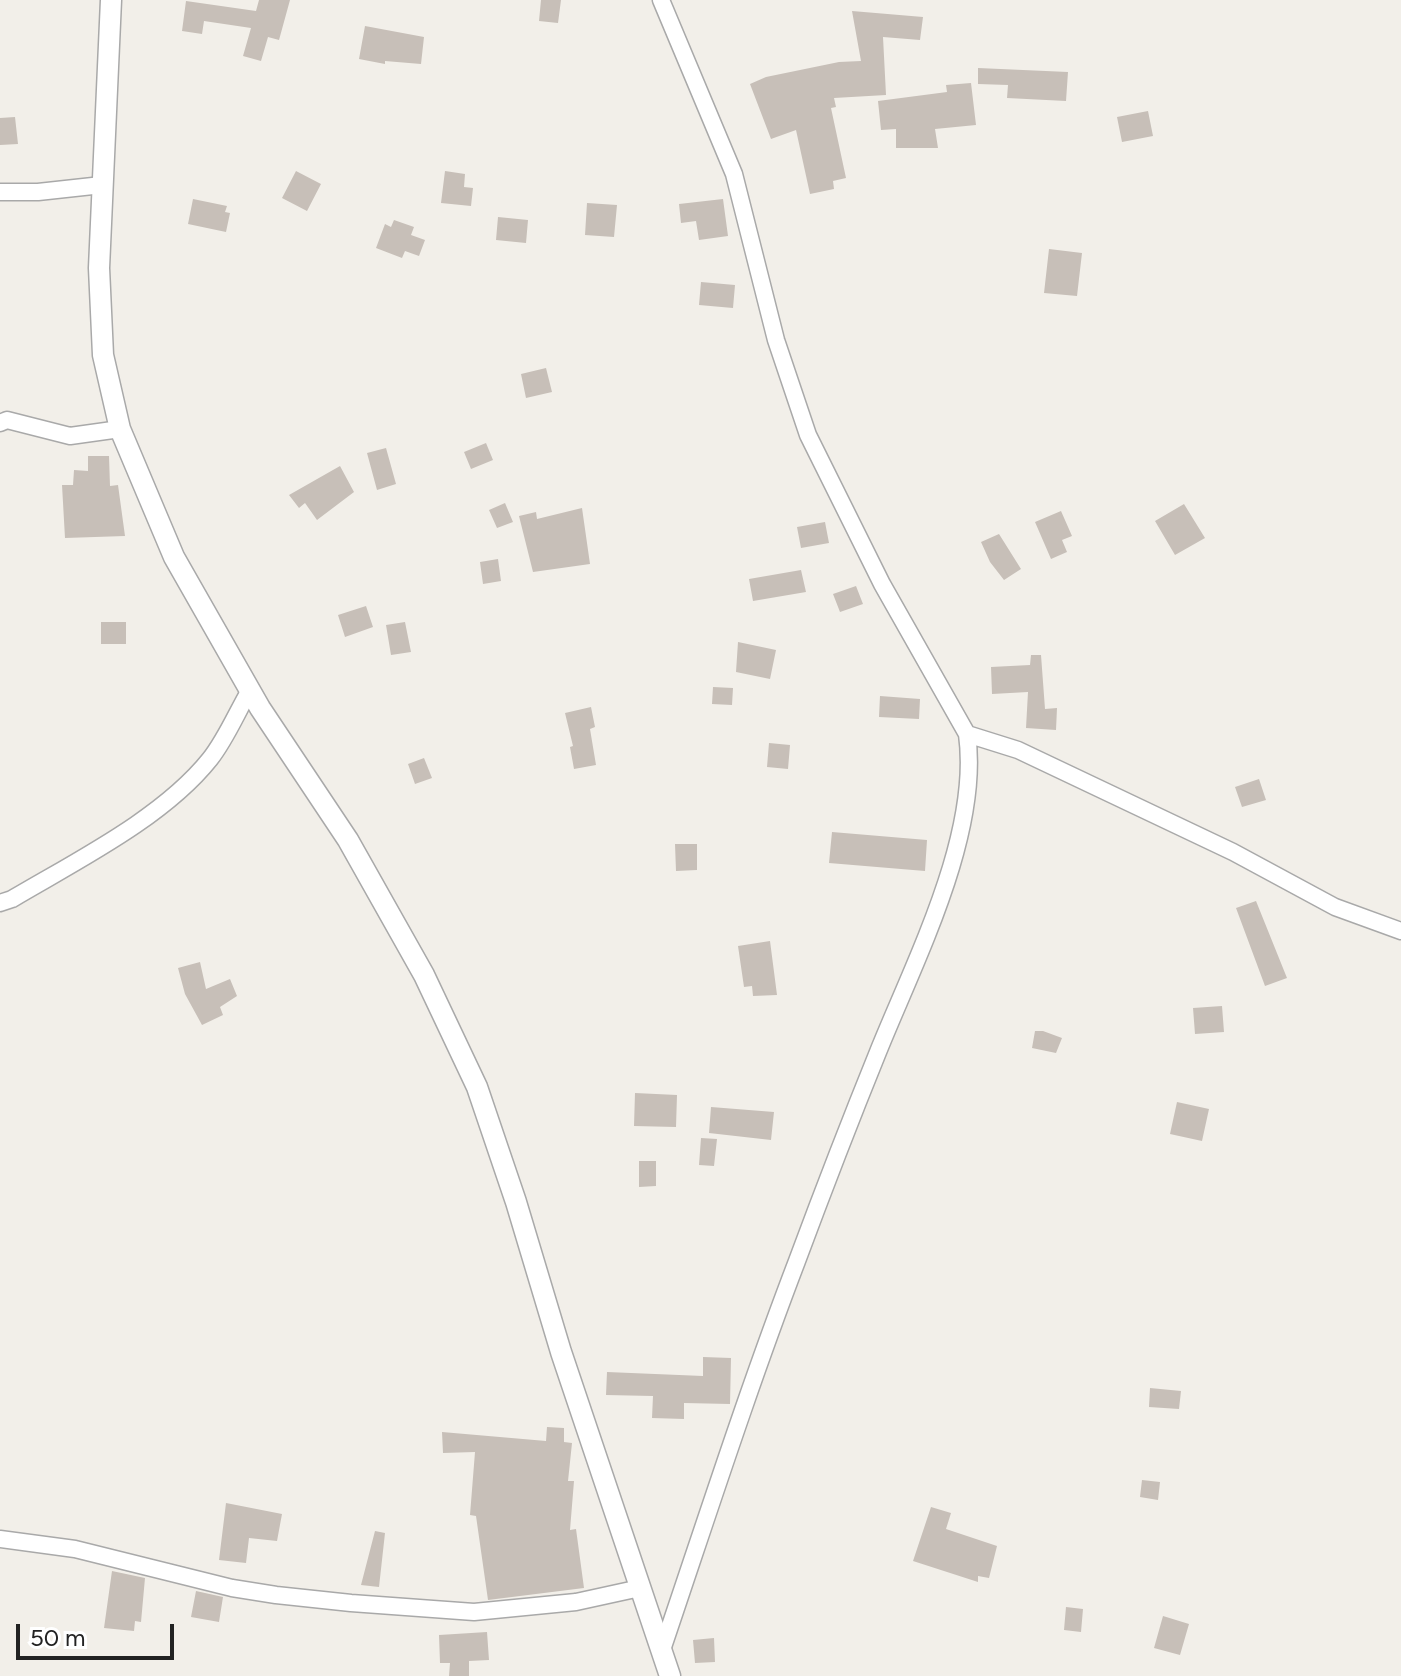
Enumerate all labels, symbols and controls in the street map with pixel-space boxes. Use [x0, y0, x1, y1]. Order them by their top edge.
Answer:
scale bar [20, 1608, 178, 1658]
text: 50 m [30, 1623, 86, 1652]

